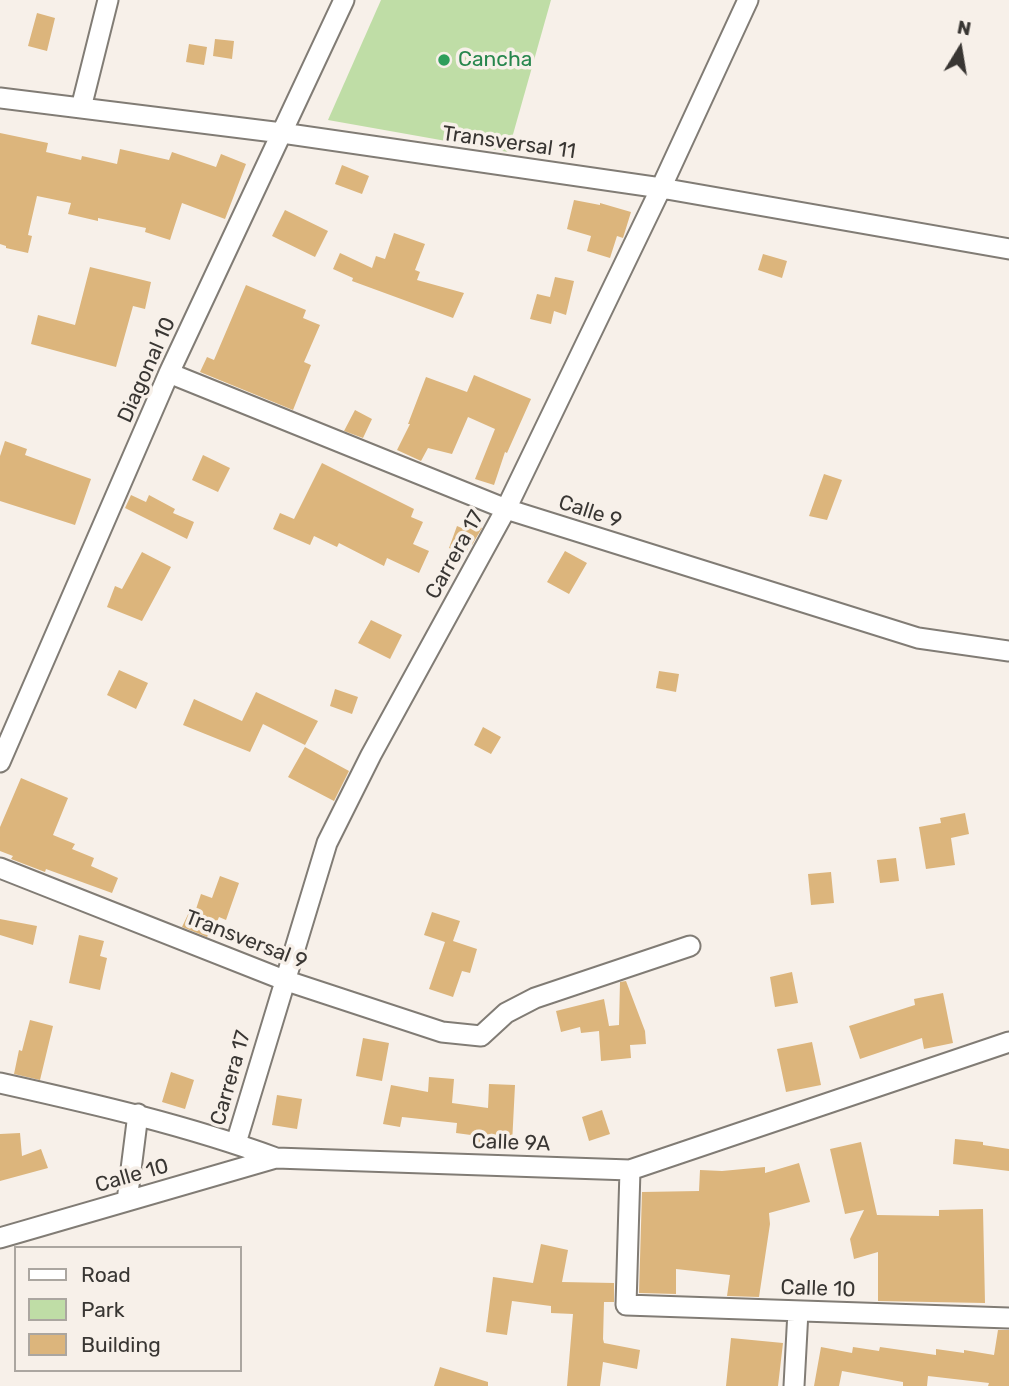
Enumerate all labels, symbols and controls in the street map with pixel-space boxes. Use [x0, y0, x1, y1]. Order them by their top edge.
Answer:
north arrow [925, 14, 995, 84]
text: N [955, 15, 973, 40]
place label: Cancha [458, 47, 532, 73]
marker: Cancha [436, 52, 452, 68]
street label: Transversal 11 [441, 121, 577, 165]
street label: Diagonal 10 [113, 313, 181, 427]
street label: Calle 9 [555, 490, 625, 534]
street label: Carrera 17 [420, 506, 490, 604]
street label: Transversal 9 [181, 905, 311, 975]
street label: Carrera 17 [205, 1028, 257, 1128]
street label: Calle 9A [471, 1129, 551, 1157]
street label: Calle 10 [92, 1154, 172, 1198]
legend [14, 1246, 242, 1372]
text: Road [81, 1262, 131, 1287]
street label: Calle 10 [780, 1275, 856, 1303]
text: Park [81, 1297, 125, 1322]
text: Building [81, 1332, 161, 1357]

